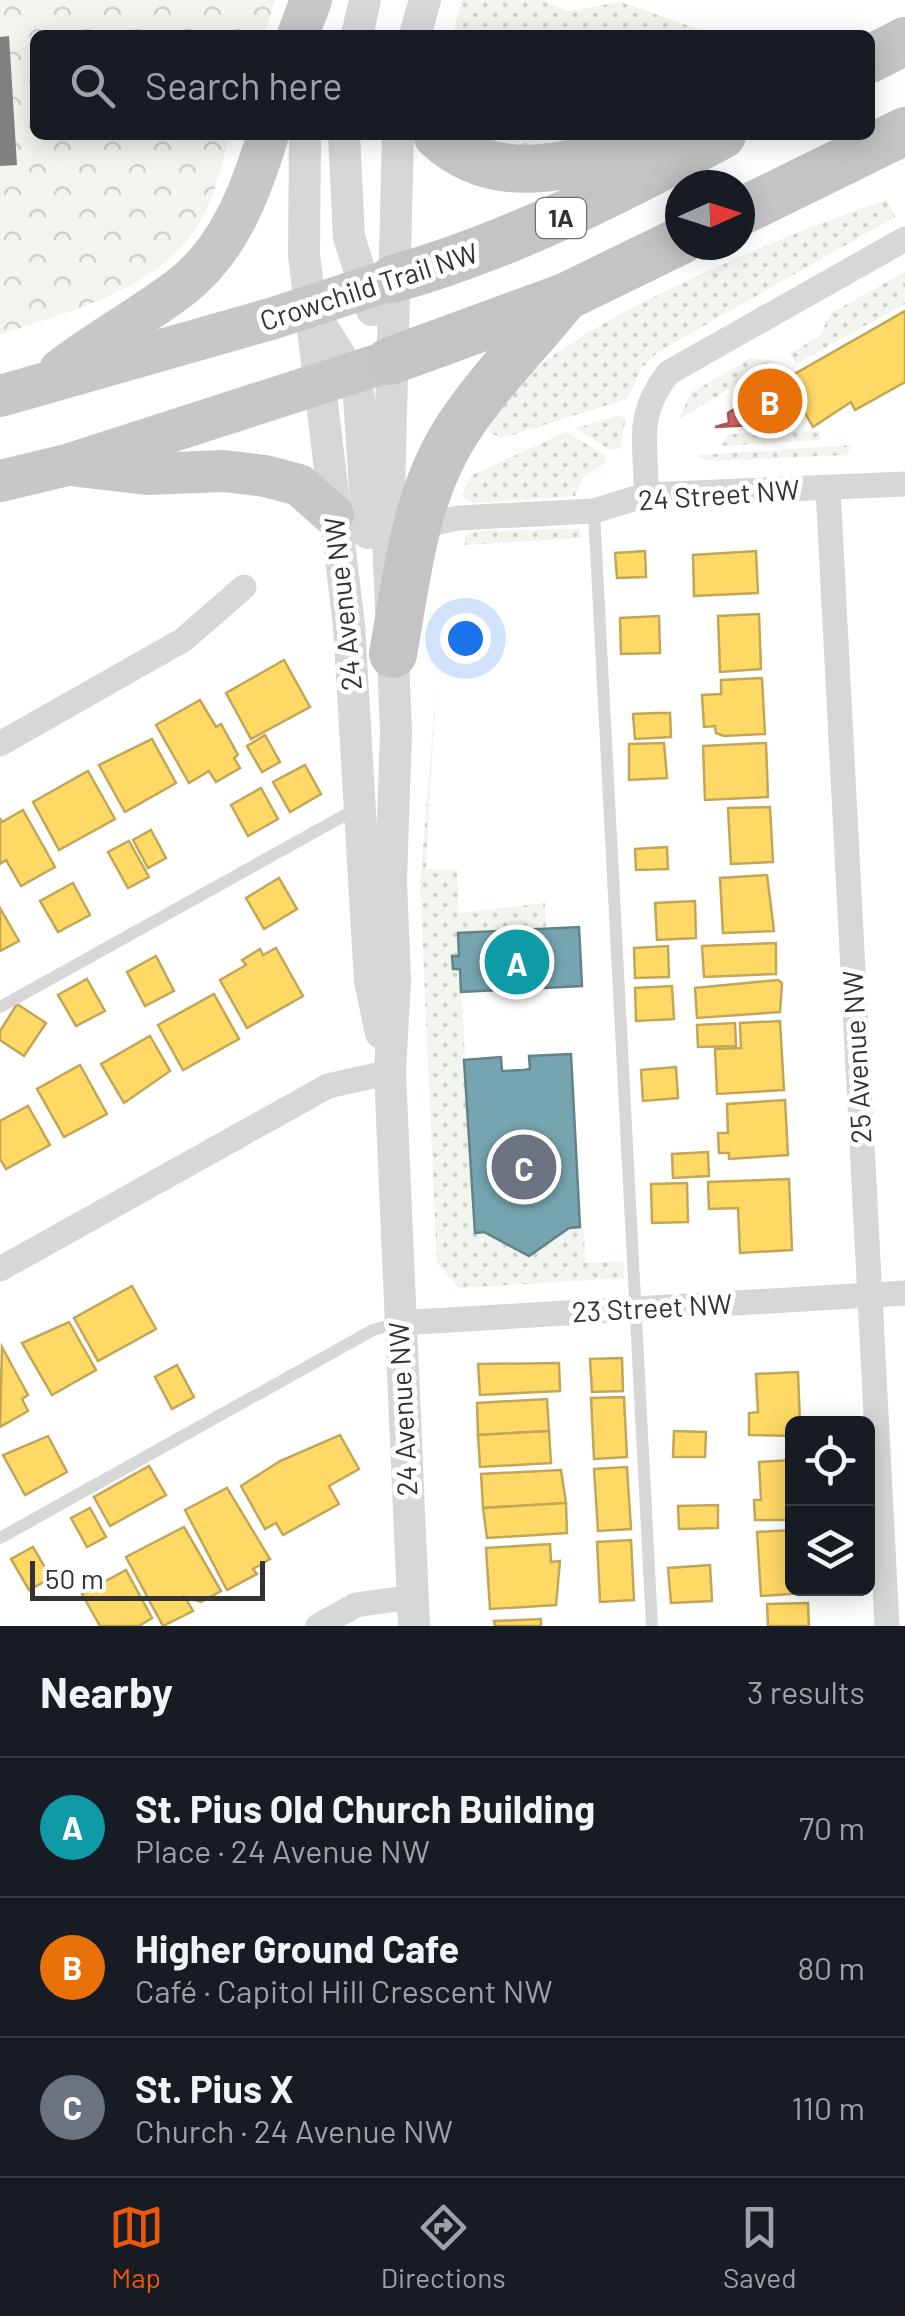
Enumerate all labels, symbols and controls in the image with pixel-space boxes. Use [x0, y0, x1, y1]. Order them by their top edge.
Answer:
search box [30, 30, 875, 140]
icon: search [65, 58, 120, 113]
text: Search here [145, 62, 343, 108]
north arrow [665, 170, 755, 260]
road number: 1A [536, 198, 586, 238]
street label: Crowchild Trail NW [255, 235, 482, 337]
pin: B [738, 364, 802, 438]
street label: 24 Street NW [637, 471, 801, 517]
street label: 24 Avenue NW [316, 516, 368, 692]
your location [440, 613, 491, 664]
pin: A [484, 924, 550, 1000]
street label: 25 Avenue NW [834, 970, 878, 1144]
pin: C [492, 1130, 556, 1204]
street label: 23 Street NW [571, 1286, 733, 1328]
street label: 24 Avenue NW [380, 1321, 424, 1497]
map controls [785, 1416, 875, 1596]
button: locate [785, 1416, 875, 1506]
button: layers [785, 1506, 875, 1596]
scale bar [30, 1556, 265, 1600]
text: 50 m [45, 1561, 104, 1595]
text: Nearby [40, 1666, 173, 1716]
text: 3 results [747, 1672, 865, 1710]
text: St. Pius Old Church Building [135, 1785, 595, 1831]
text: A [62, 1808, 83, 1846]
text: 70 m [799, 1808, 865, 1846]
text: Place · 24 Avenue NW [135, 1831, 430, 1869]
text: Higher Ground Cafe [135, 1925, 459, 1971]
text: B [63, 1948, 82, 1986]
text: 80 m [797, 1948, 865, 1986]
text: Café · Capitol Hill Crescent NW [135, 1971, 553, 2009]
text: St. Pius X [135, 2065, 294, 2111]
text: C [63, 2088, 82, 2126]
text: 110 m [792, 2088, 865, 2126]
text: Church · 24 Avenue NW [135, 2111, 453, 2149]
tab: Map [109, 2200, 164, 2294]
tab: Directions [381, 2200, 506, 2294]
tab: Saved [723, 2200, 796, 2294]

